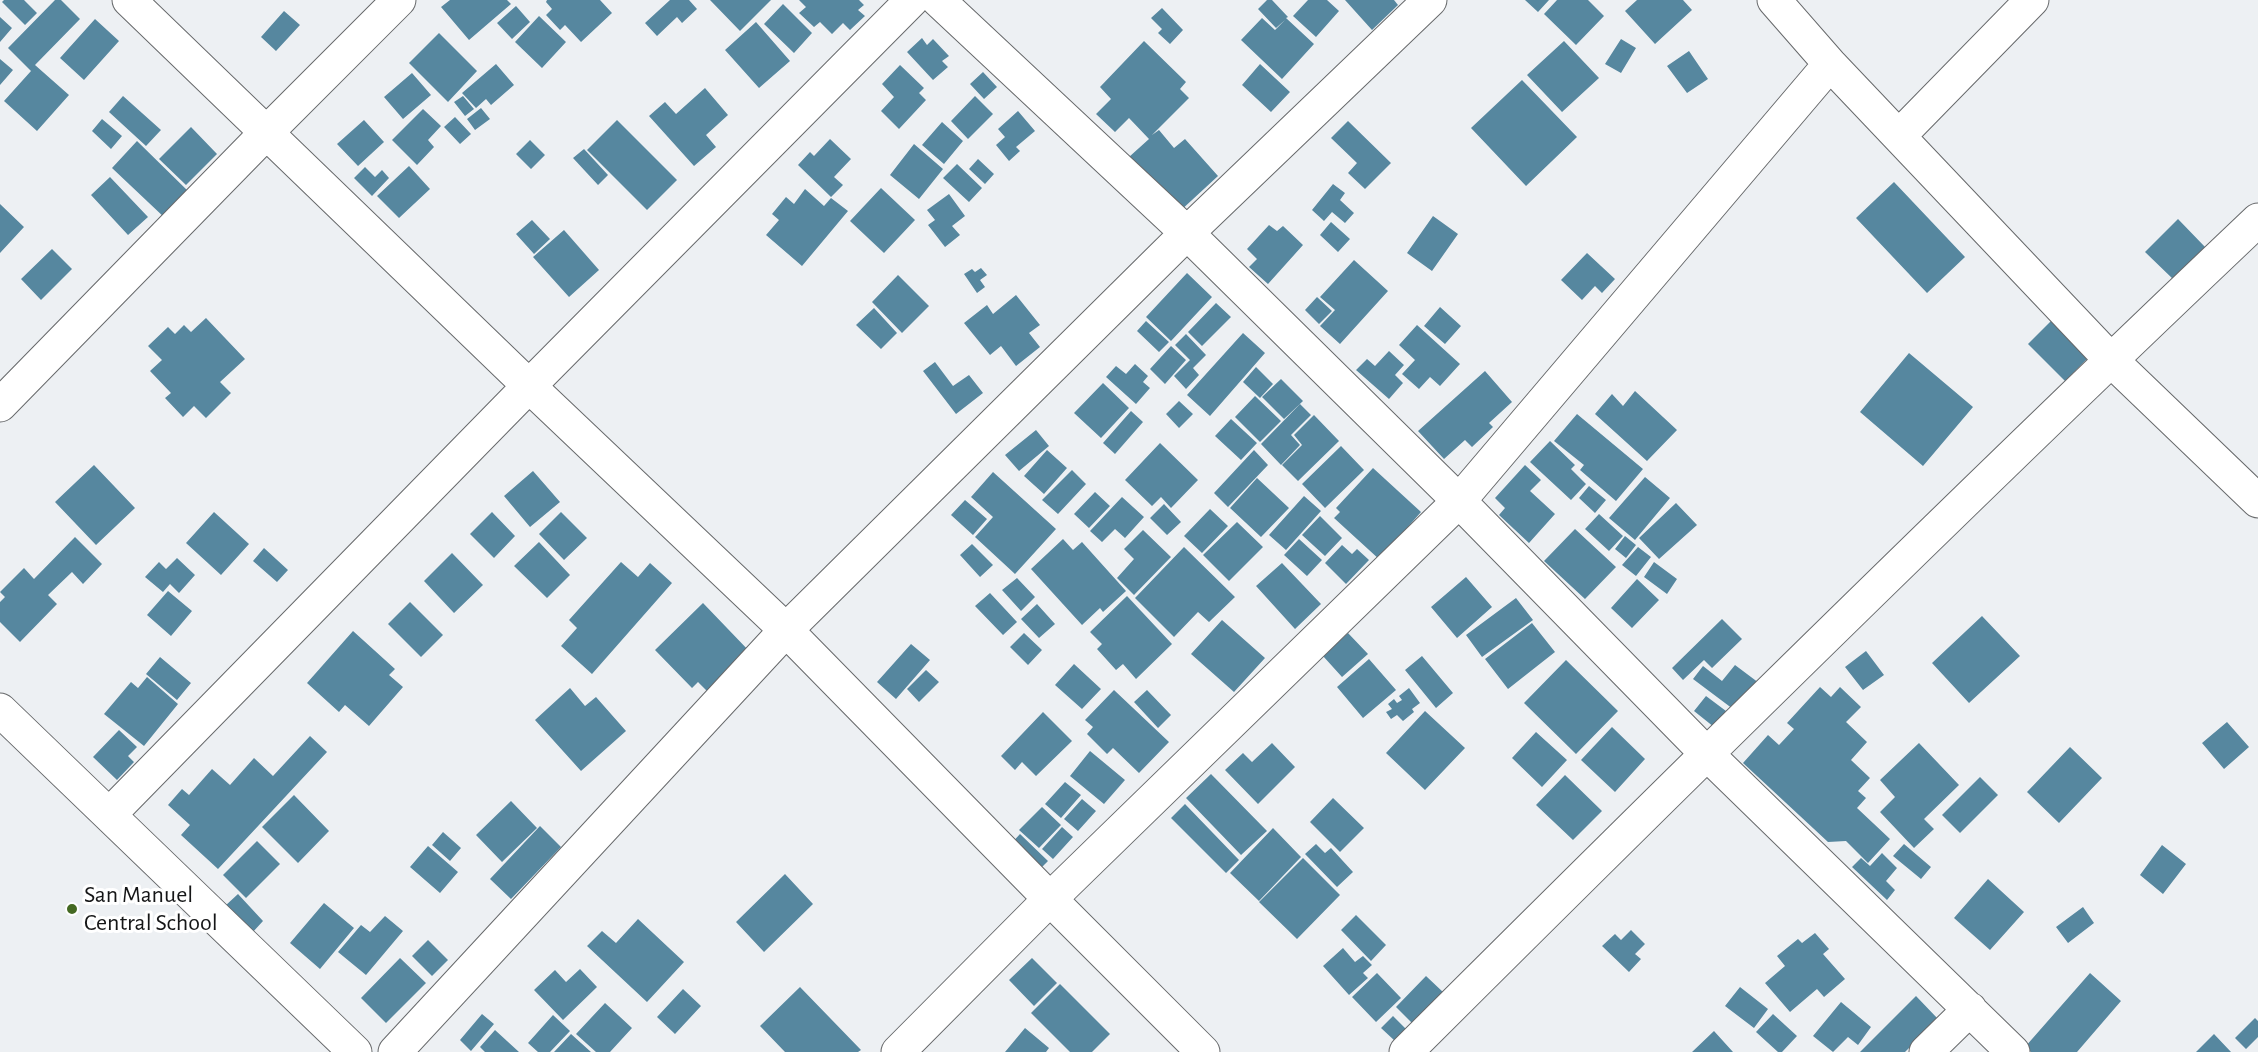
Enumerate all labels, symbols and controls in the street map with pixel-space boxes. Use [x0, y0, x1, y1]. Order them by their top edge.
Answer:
place label: San Manuel Central School [84, 881, 218, 937]
marker: San Manuel Central School [65, 902, 79, 916]

